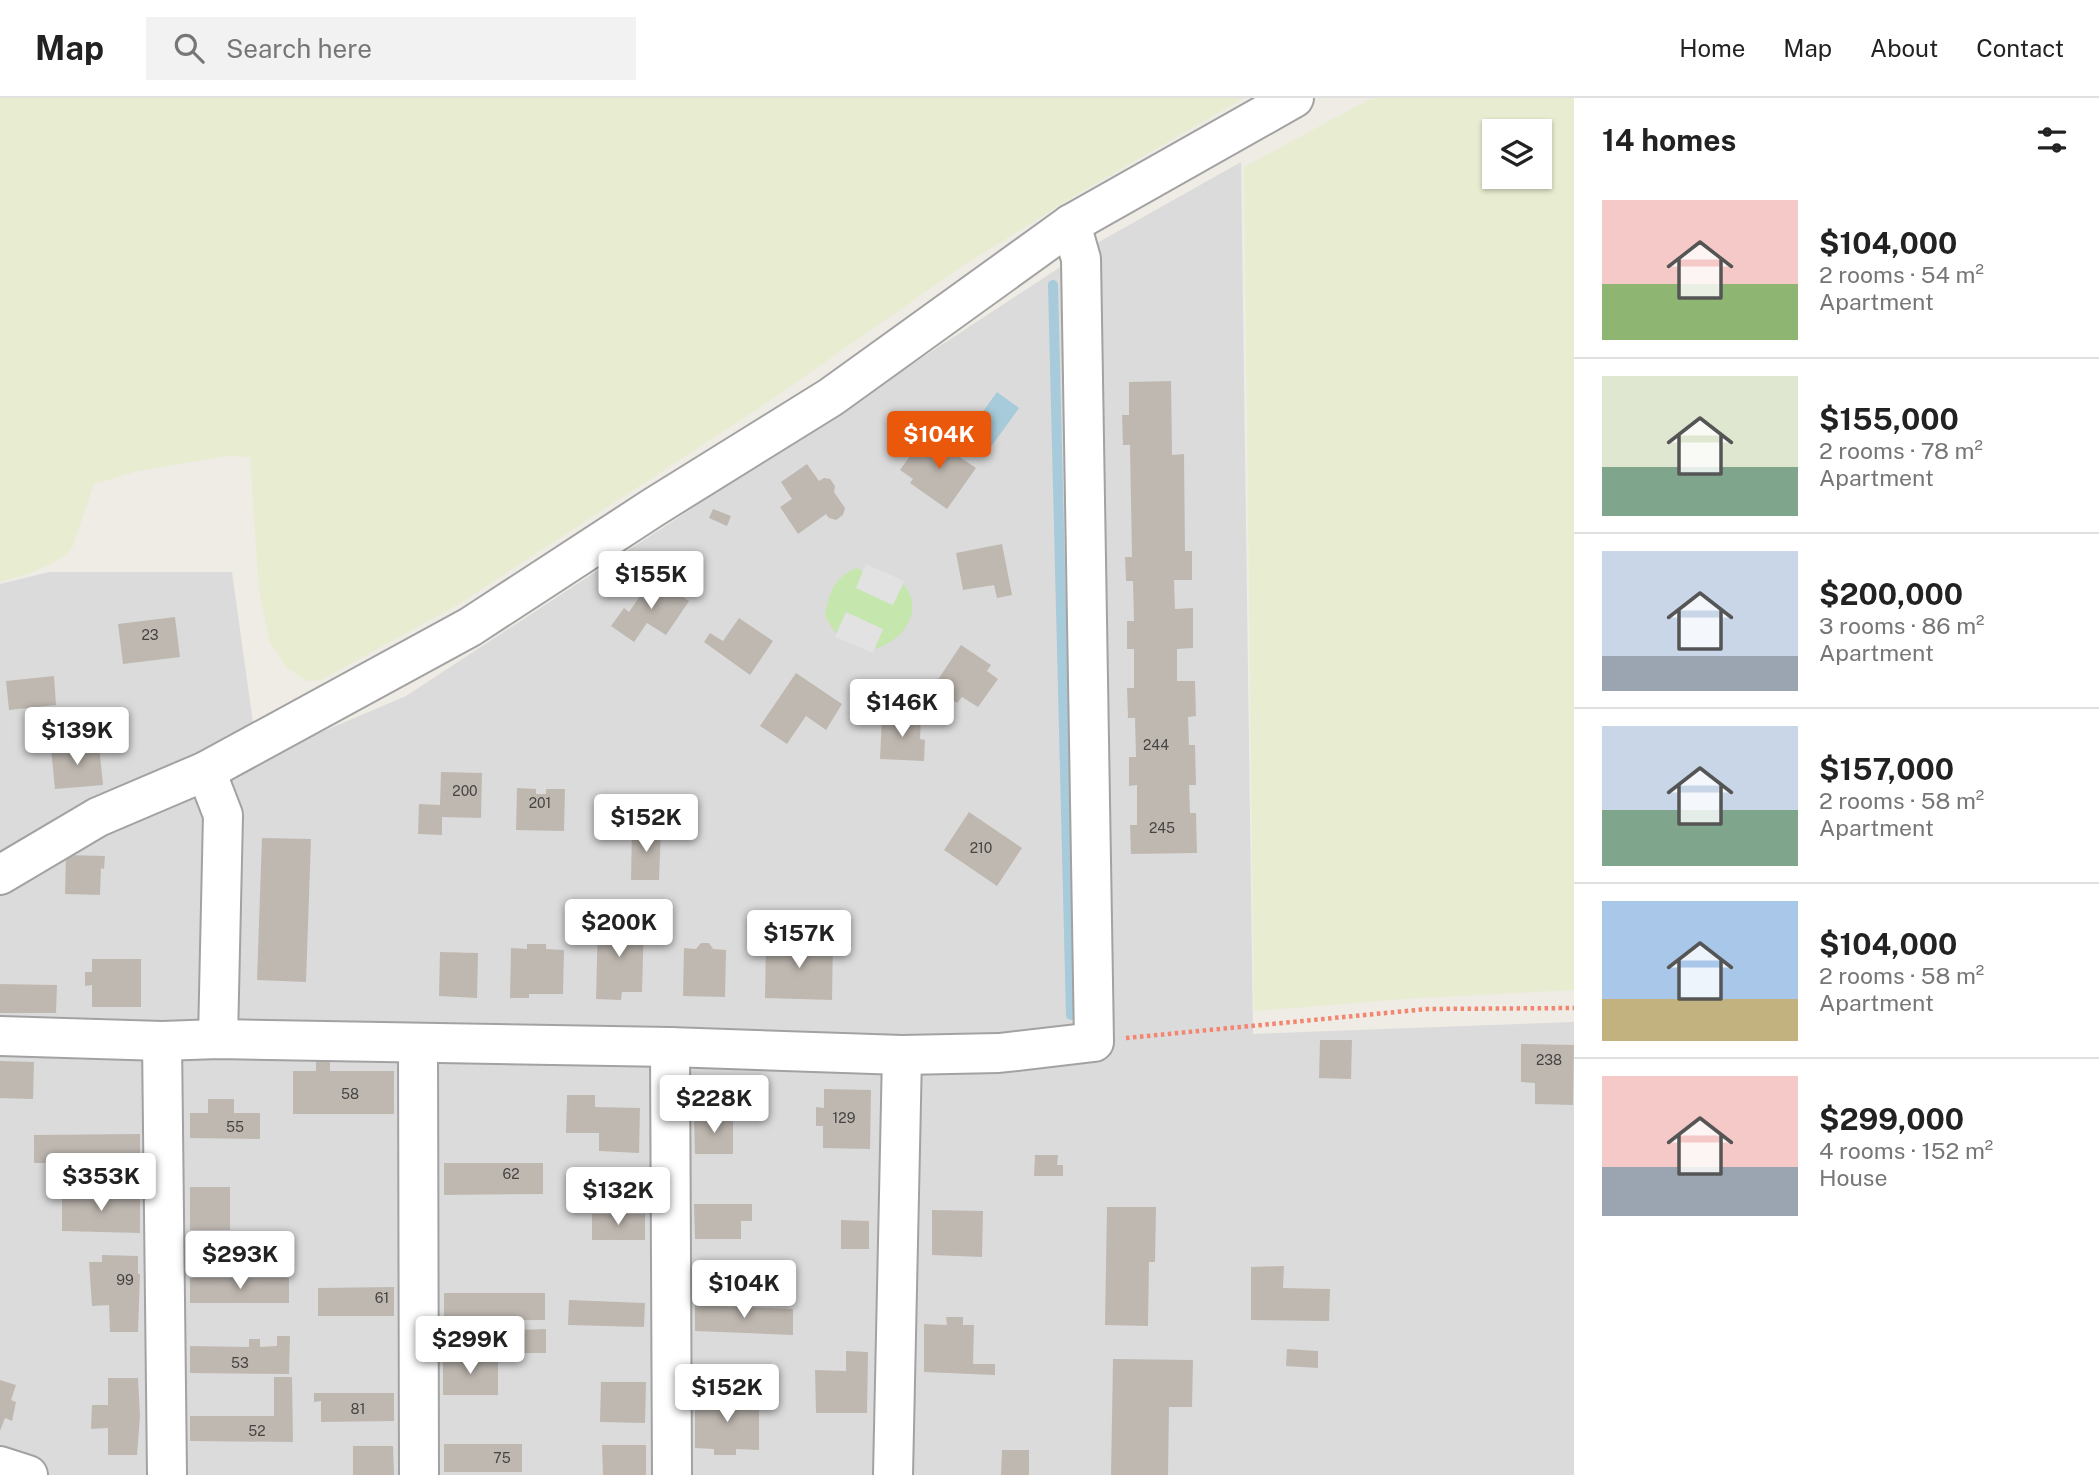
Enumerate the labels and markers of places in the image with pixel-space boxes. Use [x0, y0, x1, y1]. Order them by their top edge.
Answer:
pin: $104K [890, 412, 988, 471]
pin: $155K [602, 552, 700, 611]
pin: $146K [853, 680, 951, 739]
pin: $139K [28, 708, 126, 767]
pin: $152K [597, 794, 695, 854]
pin: $200K [570, 900, 668, 959]
pin: $157K [750, 910, 848, 970]
pin: $228K [665, 1076, 763, 1135]
pin: $353K [52, 1154, 150, 1213]
pin: $132K [569, 1168, 667, 1227]
pin: $293K [191, 1232, 289, 1291]
pin: $104K [695, 1260, 793, 1320]
pin: $299K [421, 1316, 519, 1376]
pin: $152K [678, 1364, 776, 1424]

